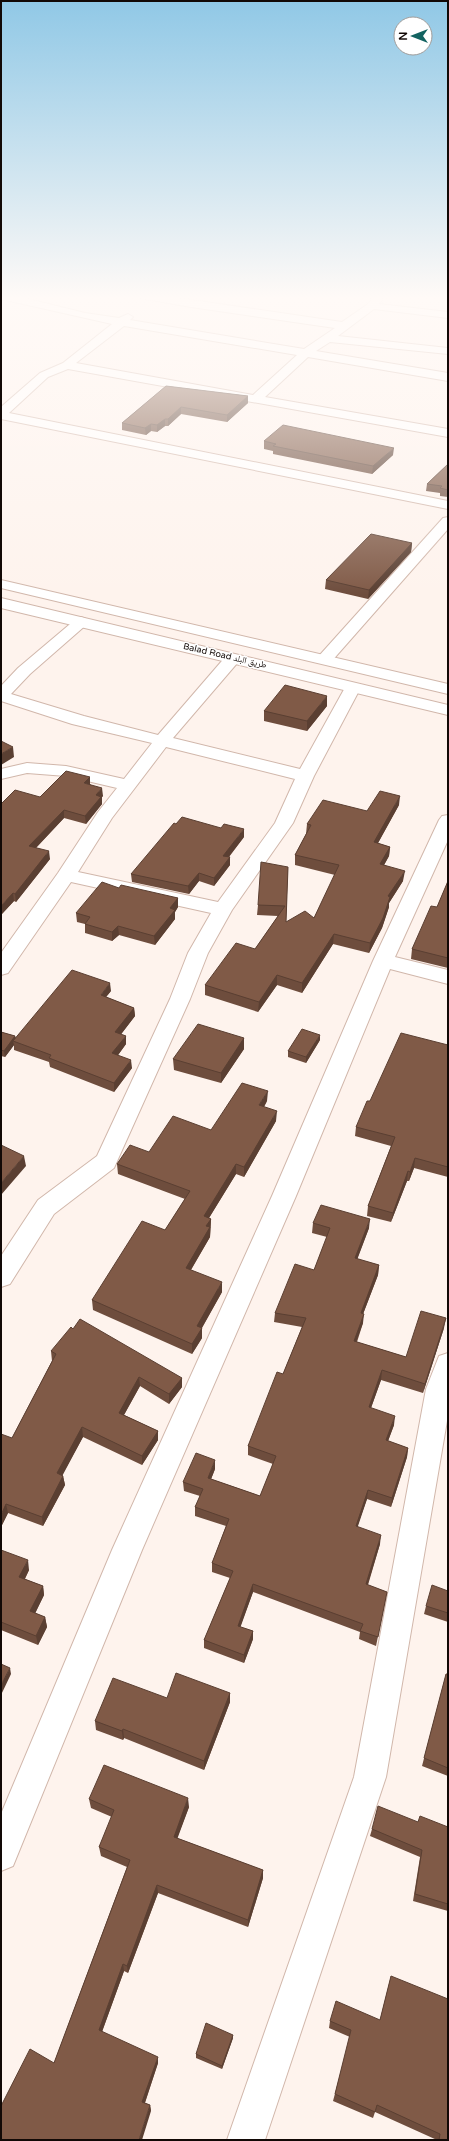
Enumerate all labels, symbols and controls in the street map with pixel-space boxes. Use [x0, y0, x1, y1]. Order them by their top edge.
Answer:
north arrow [393, 16, 433, 56]
text: N [397, 32, 410, 40]
street label: Balad Road طريق البلد [182, 641, 268, 671]

